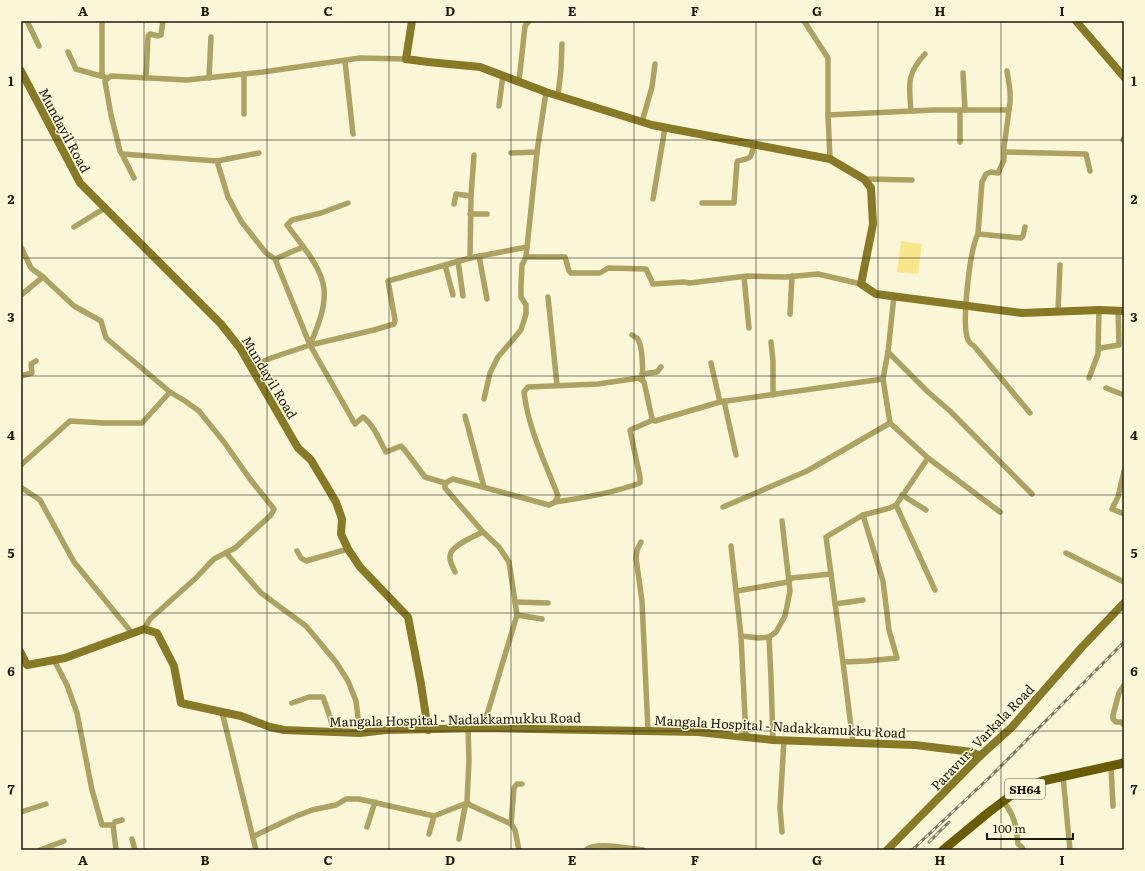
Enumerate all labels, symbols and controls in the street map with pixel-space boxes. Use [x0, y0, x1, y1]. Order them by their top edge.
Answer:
text: A [78, 1, 88, 20]
text: B [201, 1, 210, 20]
text: C [323, 1, 333, 20]
text: D [445, 1, 455, 20]
text: E [568, 1, 577, 20]
text: F [691, 1, 699, 20]
text: G [812, 1, 822, 20]
text: H [935, 1, 946, 20]
text: I [1059, 1, 1065, 20]
text: 1 [8, 71, 14, 90]
text: 1 [1131, 71, 1137, 90]
street label: Mundayil Road [35, 84, 95, 176]
text: 2 [8, 189, 15, 208]
text: 2 [1131, 189, 1138, 208]
text: 3 [7, 307, 15, 326]
text: 3 [1130, 307, 1138, 326]
street label: Mundayil Road [238, 332, 302, 422]
text: 4 [7, 425, 15, 444]
text: 4 [1130, 425, 1138, 444]
text: 5 [7, 543, 15, 562]
text: 5 [1130, 543, 1138, 562]
text: 6 [7, 661, 15, 680]
text: 6 [1130, 661, 1138, 680]
street label: Paravur - Varkala Road [926, 680, 1038, 794]
street label: Mangala Hospital - Nadakkamukku Road [329, 707, 581, 731]
street label: Mangala Hospital - Nadakkamukku Road [654, 710, 906, 742]
text: 7 [7, 779, 15, 798]
road number: SH64 [1005, 779, 1045, 799]
text: 7 [1130, 779, 1138, 798]
scale bar [987, 815, 1073, 841]
text: 100 m [993, 819, 1026, 837]
text: A [78, 850, 88, 869]
text: B [201, 850, 210, 869]
text: C [323, 850, 333, 869]
text: D [445, 850, 455, 869]
text: E [568, 850, 577, 869]
text: F [691, 850, 699, 869]
text: G [812, 850, 822, 869]
text: H [935, 850, 946, 869]
text: I [1059, 850, 1065, 869]

